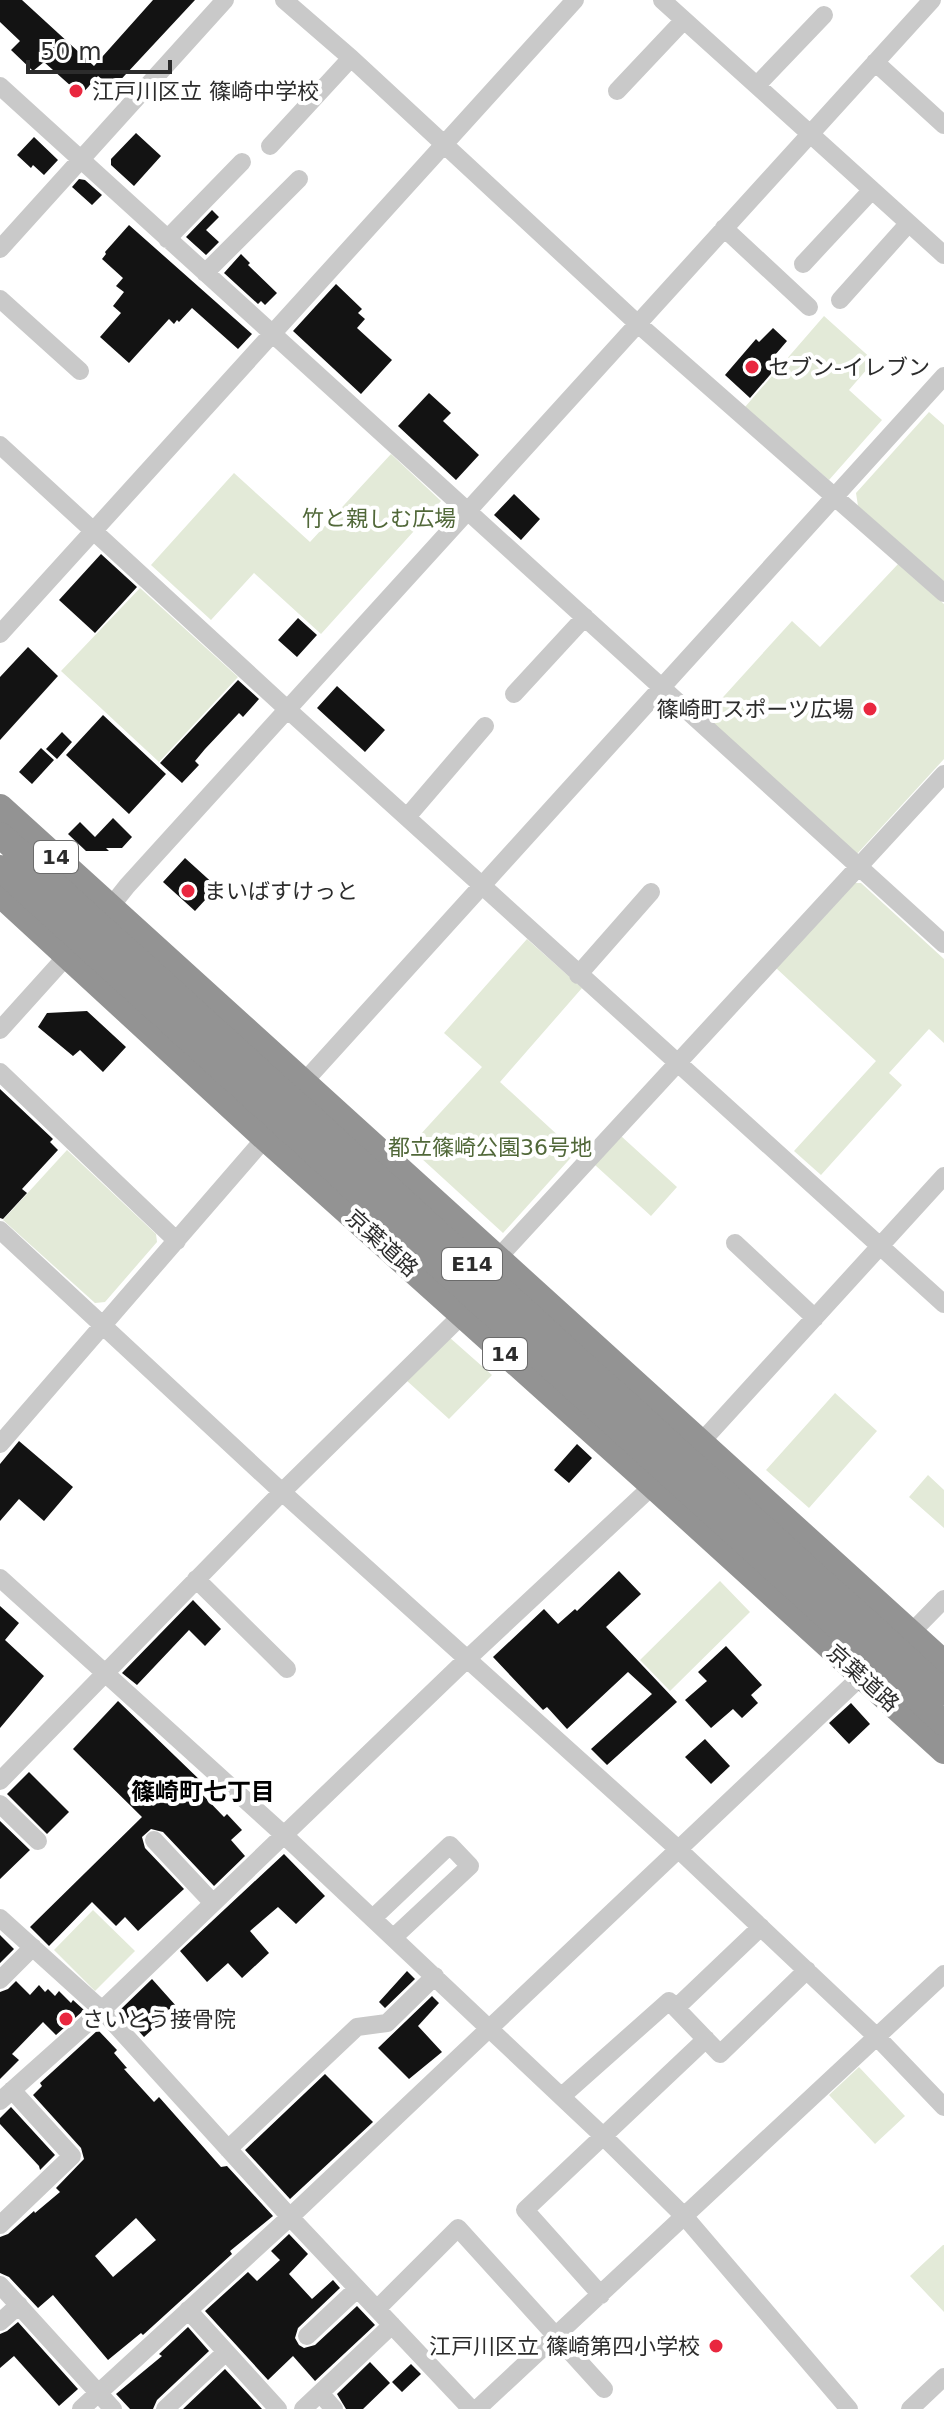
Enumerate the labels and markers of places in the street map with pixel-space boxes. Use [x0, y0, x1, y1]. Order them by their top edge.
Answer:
place label: 江戸川区立 篠崎中学校 [92, 79, 319, 104]
marker: 江戸川区立 篠崎中学校 [67, 82, 85, 100]
place label: セブン-イレブン [768, 355, 930, 380]
marker: セブン-イレブン [743, 358, 761, 376]
place label: 篠崎町スポーツ広場 [656, 697, 854, 722]
marker: 篠崎町スポーツ広場 [861, 700, 879, 718]
place label: まいばすけっと [204, 879, 358, 904]
marker: まいばすけっと [179, 882, 197, 900]
place label: さいとう接骨院 [82, 2007, 236, 2032]
marker: さいとう接骨院 [57, 2010, 75, 2028]
place label: 江戸川区立 篠崎第四小学校 [429, 2334, 700, 2359]
marker: 江戸川区立 篠崎第四小学校 [707, 2337, 725, 2355]

